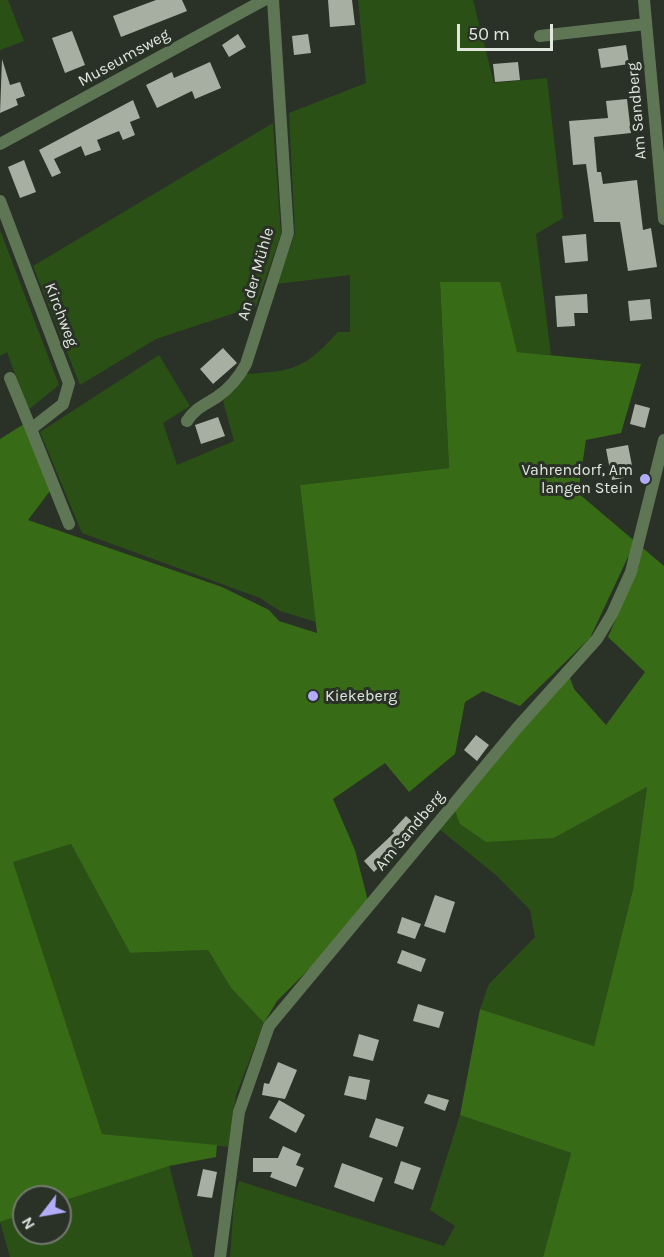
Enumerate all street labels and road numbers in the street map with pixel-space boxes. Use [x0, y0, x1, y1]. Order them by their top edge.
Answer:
street label: Museumsweg [75, 25, 173, 91]
street label: Am Sandberg [623, 61, 651, 161]
street label: An der Mühle [234, 225, 278, 323]
street label: Kirchweg [40, 280, 82, 350]
street label: Am Sandberg [371, 787, 449, 875]

